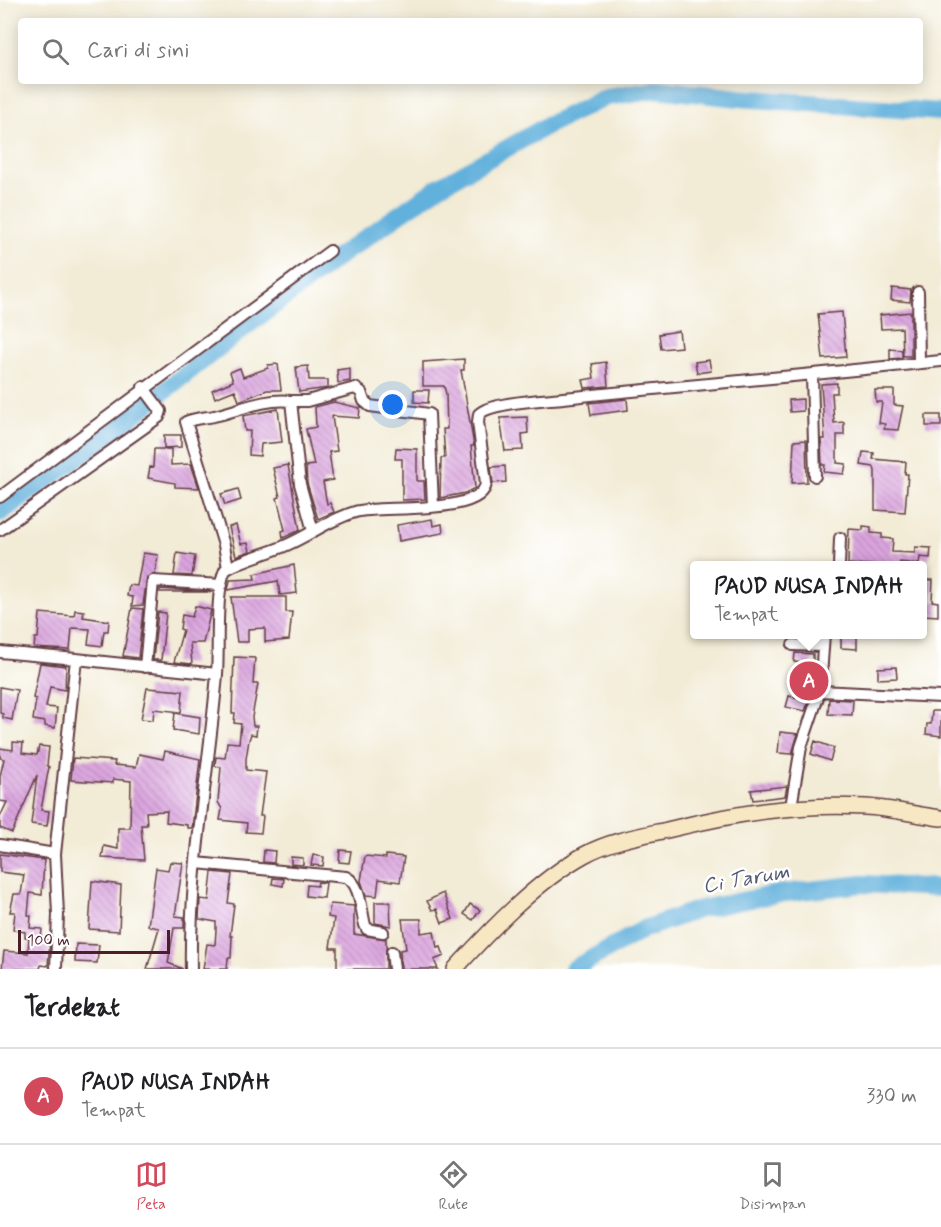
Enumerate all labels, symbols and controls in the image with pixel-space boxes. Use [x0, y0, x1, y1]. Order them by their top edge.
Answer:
search box [18, 18, 923, 84]
icon: search [39, 35, 72, 68]
text: Cari di sini [87, 37, 189, 65]
your location [378, 390, 407, 419]
popup [690, 561, 927, 639]
text: PAUD NUSA INDAH [714, 573, 903, 601]
text: Tempat [714, 601, 779, 628]
pin: A [790, 658, 828, 704]
water label: Ci Tarum [701, 858, 792, 900]
scale bar [18, 927, 170, 954]
text: 100 m [27, 930, 70, 951]
text: Terdekat [24, 991, 120, 1025]
text: PAUD NUSA INDAH [81, 1069, 270, 1097]
text: A [37, 1083, 50, 1110]
text: 330 m [866, 1083, 917, 1110]
text: Tempat [81, 1097, 146, 1124]
tab: Peta [135, 1158, 168, 1215]
tab: Rute [437, 1158, 470, 1215]
tab: Disimpan [739, 1158, 806, 1215]

